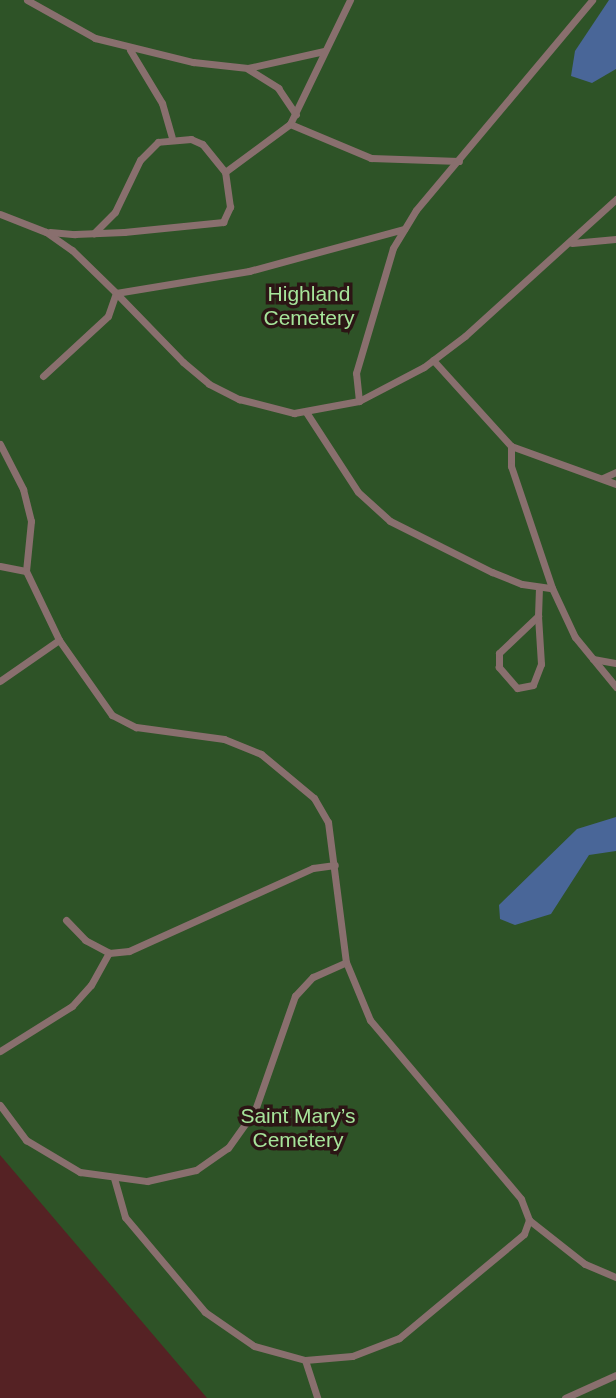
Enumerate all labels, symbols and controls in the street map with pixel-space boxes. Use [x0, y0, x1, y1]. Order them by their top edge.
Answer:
park label: Highland Cemetery [263, 281, 355, 331]
park label: Saint Mary’s Cemetery [240, 1103, 356, 1153]

